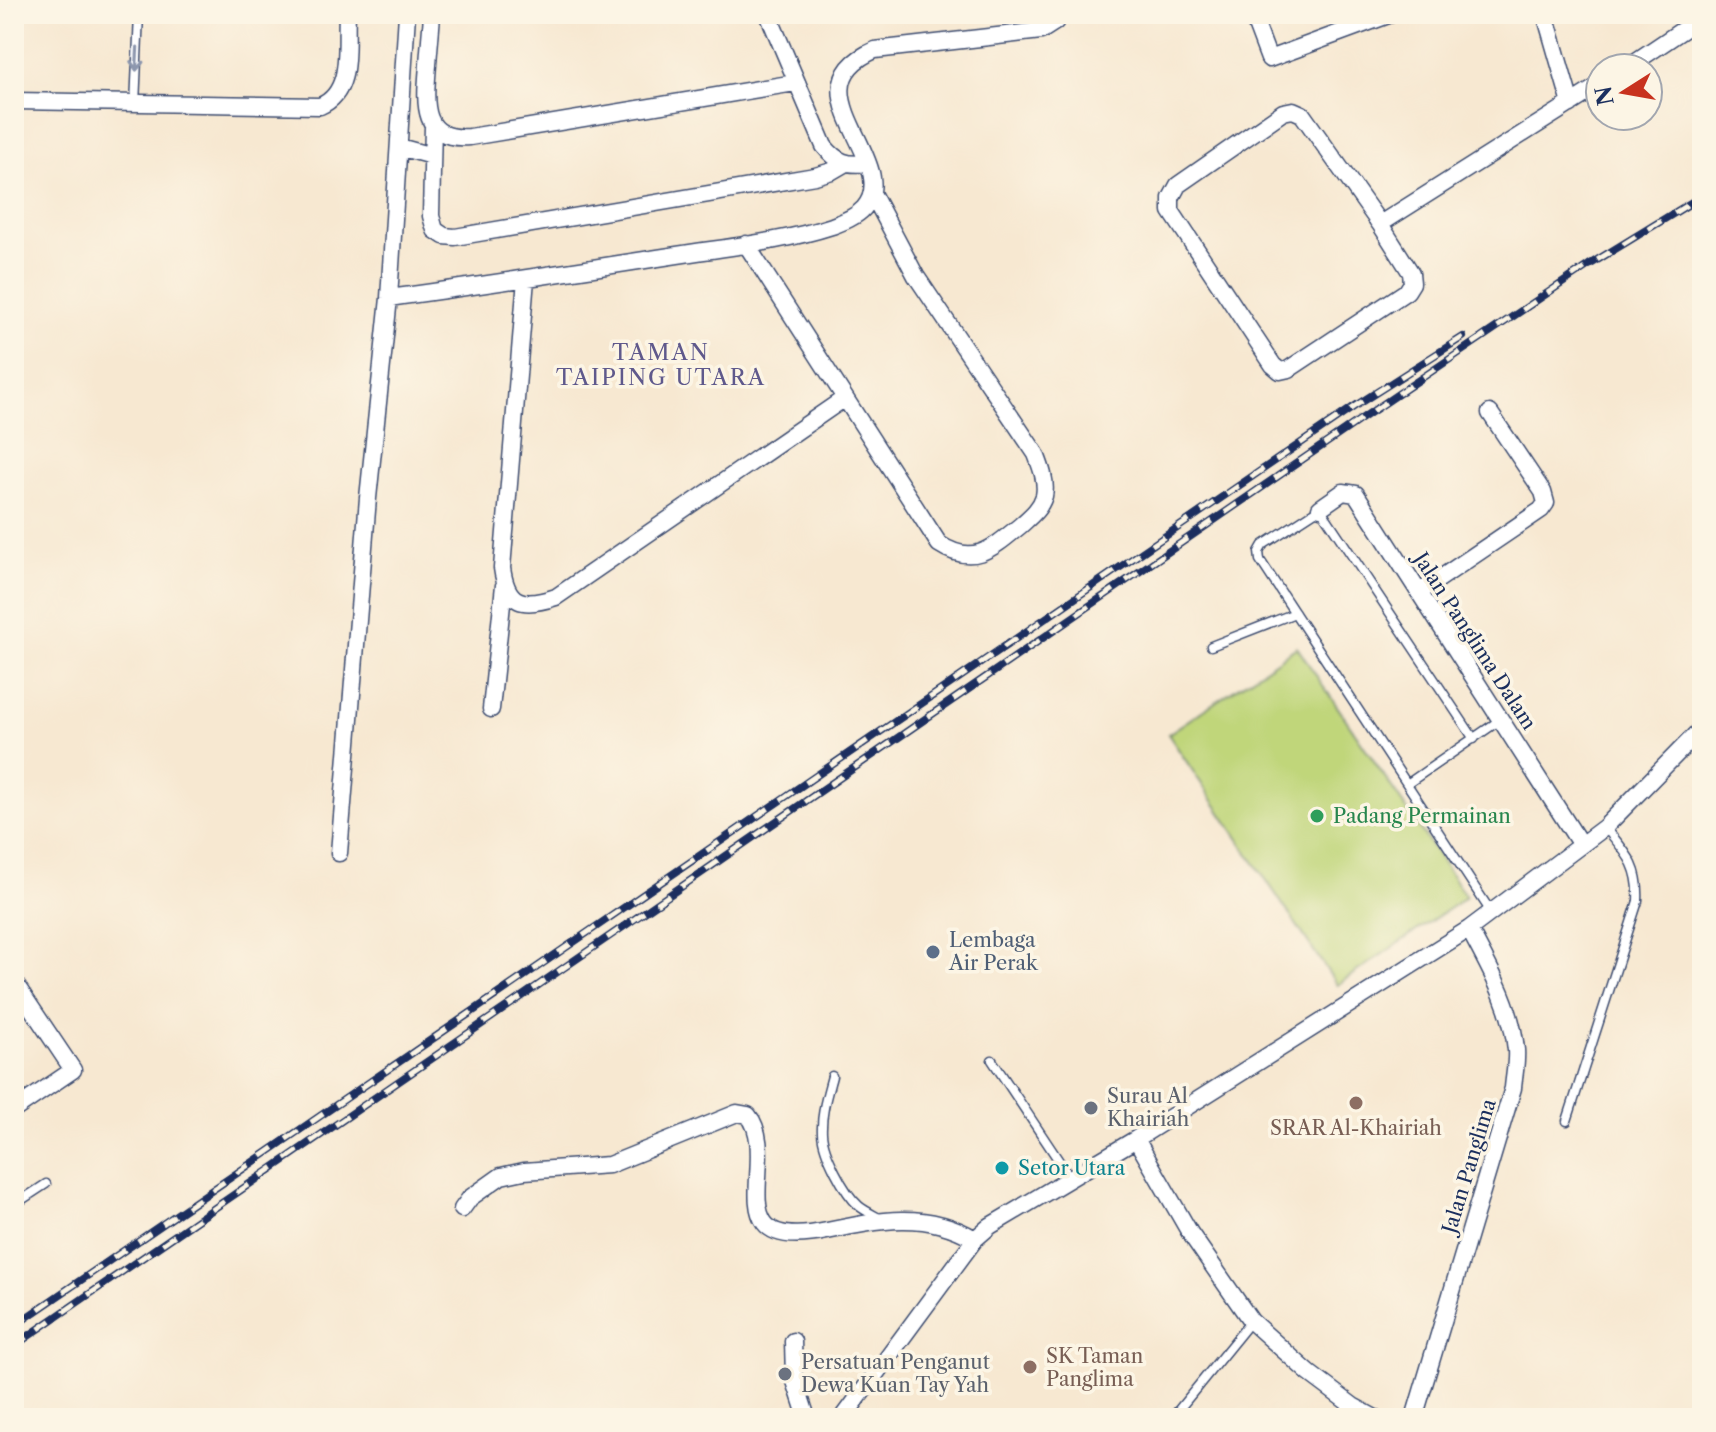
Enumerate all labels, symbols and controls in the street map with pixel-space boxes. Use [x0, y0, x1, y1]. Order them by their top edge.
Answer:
one-way arrow [129, 45, 144, 72]
north arrow [1584, 52, 1664, 132]
text: N [1590, 84, 1620, 108]
district label: TAMAN TAIPING UTARA [556, 339, 766, 391]
street label: Jalan Panglima Dalam [1407, 545, 1541, 734]
place label: Padang Permainan [1333, 804, 1511, 828]
marker: Padang Permainan [1308, 807, 1326, 825]
place label: Lembaga Air Perak [948, 928, 1039, 975]
marker: Lembaga Air Perak [924, 943, 942, 961]
place label: Surau Al Khairiah [1107, 1084, 1190, 1131]
marker: SRAR Al-Khairiah [1347, 1094, 1365, 1112]
street label: Jalan Panglima [1436, 1095, 1501, 1239]
marker: Surau Al Khairiah [1082, 1099, 1100, 1117]
place label: SRAR Al-Khairiah [1270, 1116, 1442, 1140]
place label: Setor Utara [1018, 1156, 1126, 1180]
marker: Setor Utara [993, 1159, 1011, 1177]
place label: SK Taman Panglima [1046, 1344, 1144, 1391]
place label: Persatuan Penganut Dewa Kuan Tay Yah [801, 1350, 990, 1397]
marker: SK Taman Panglima [1021, 1358, 1039, 1376]
marker: Persatuan Penganut Dewa Kuan Tay Yah [776, 1365, 794, 1383]

